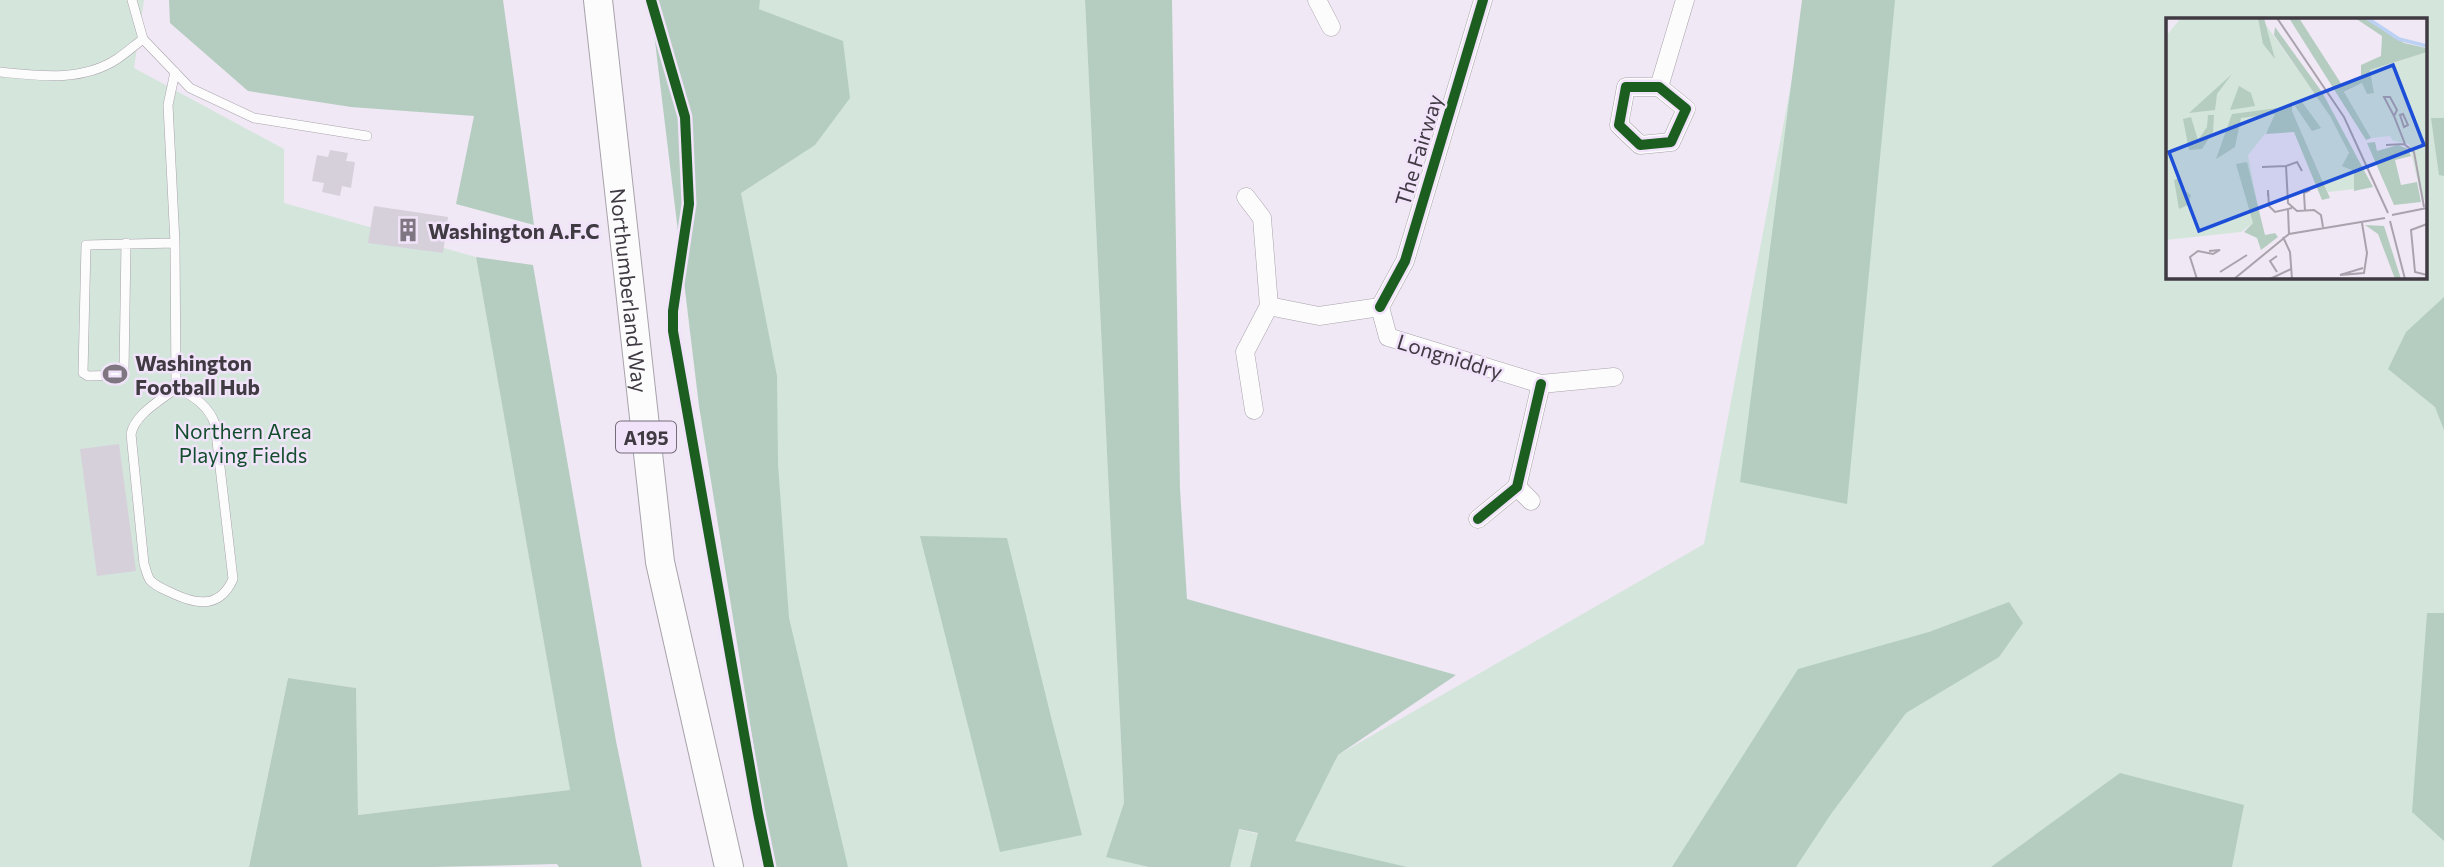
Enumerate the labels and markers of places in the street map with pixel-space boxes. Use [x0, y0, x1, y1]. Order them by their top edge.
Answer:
building icon: Washington A.F.C [394, 216, 422, 244]
place label: Washington A.F.C [428, 218, 600, 243]
place label: Washington Football Hub [135, 350, 260, 399]
sports icon: Washington Football Hub [101, 360, 129, 388]

